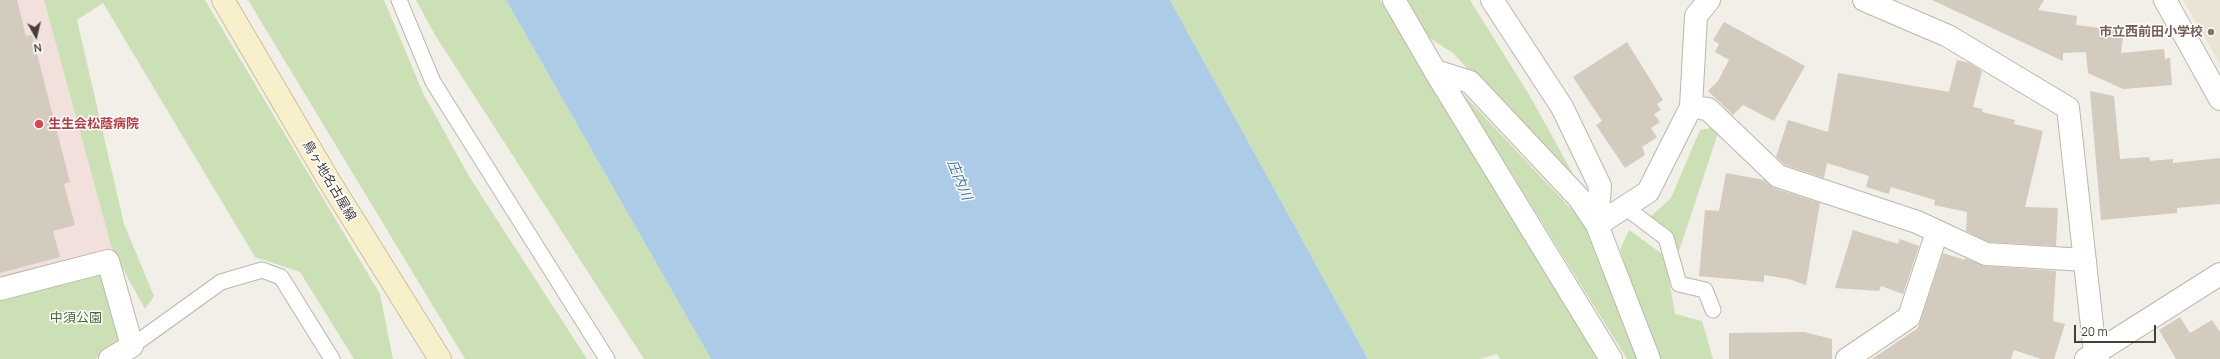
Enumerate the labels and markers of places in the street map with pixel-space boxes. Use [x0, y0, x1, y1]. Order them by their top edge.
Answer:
place label: 市立西前田小学校 [2099, 24, 2203, 40]
marker: 市立西前田小学校 [2206, 27, 2216, 37]
place label: 生生会松蔭病院 [48, 116, 139, 132]
marker: 生生会松蔭病院 [33, 118, 45, 130]

